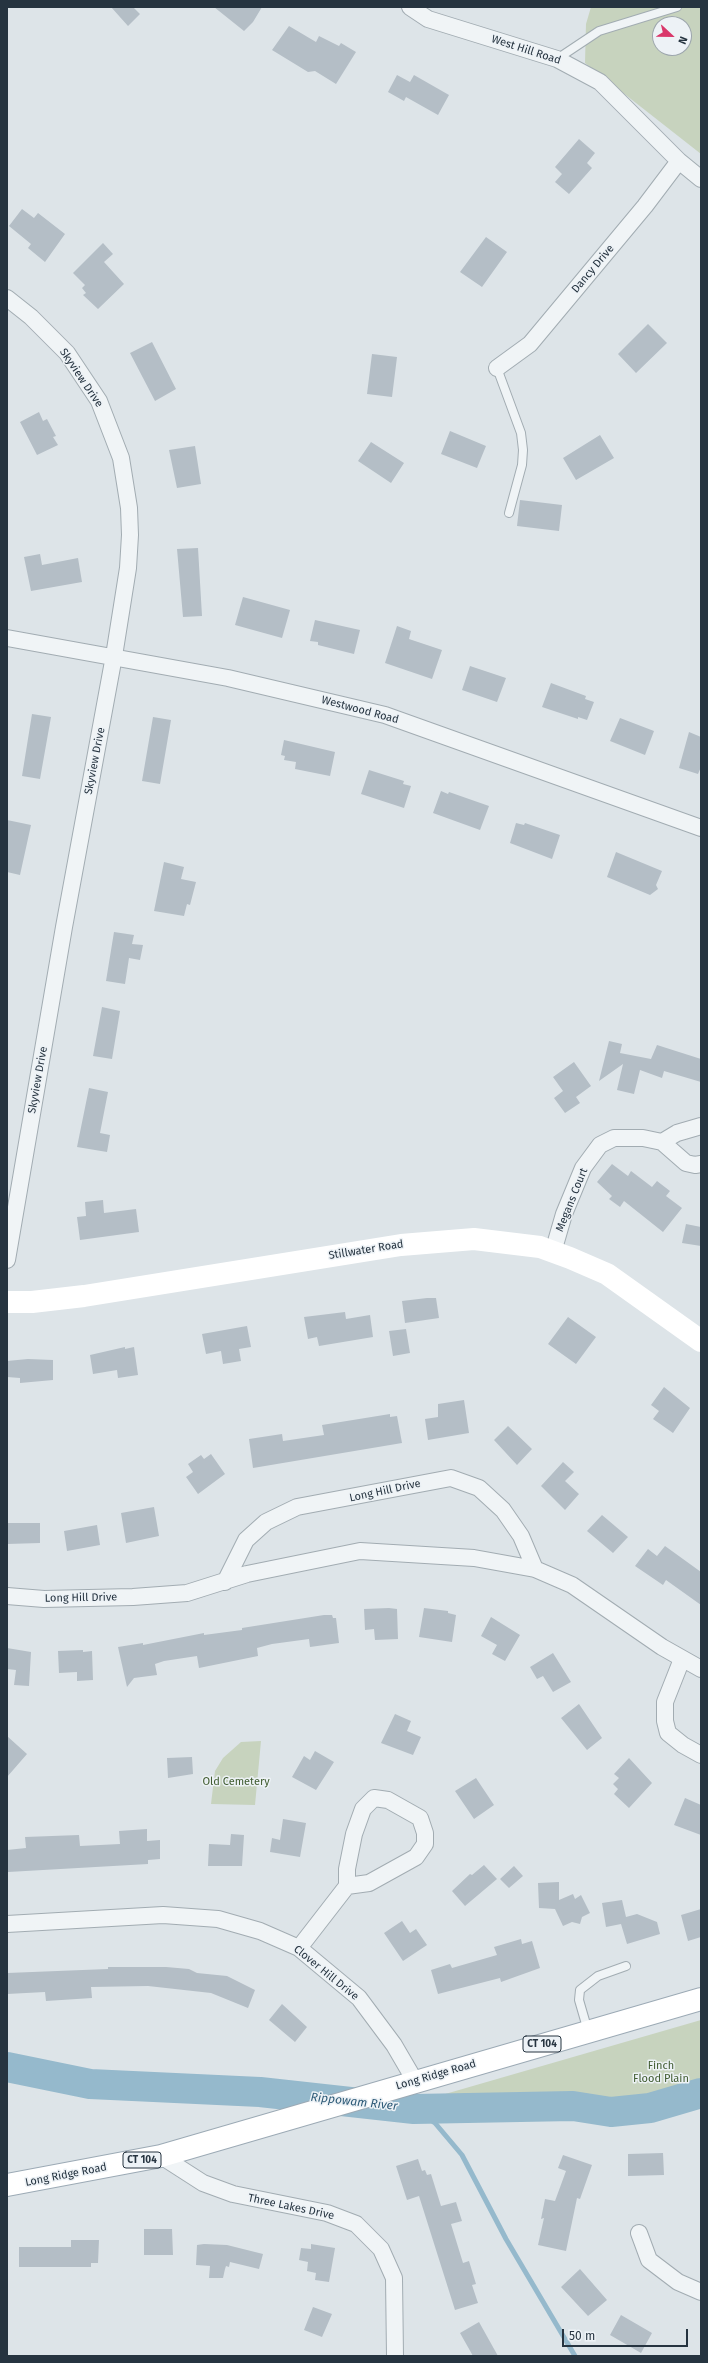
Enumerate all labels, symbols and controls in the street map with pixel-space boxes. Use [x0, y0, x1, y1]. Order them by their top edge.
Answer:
north arrow [652, 16, 692, 56]
street label: West Hill Road [490, 33, 562, 67]
text: N [675, 34, 690, 46]
street label: Dancy Drive [569, 242, 617, 296]
street label: Skyview Drive [56, 346, 106, 410]
street label: Westwood Road [320, 693, 400, 727]
street label: Skyview Drive [82, 726, 108, 796]
street label: Skyview Drive [26, 1045, 50, 1115]
street label: Megans Court [553, 1166, 591, 1234]
street label: Stillwater Road [328, 1238, 404, 1262]
street label: Long Hill Drive [348, 1477, 422, 1505]
street label: Long Hill Drive [45, 1591, 117, 1605]
park label: Old Cemetery [202, 1775, 270, 1789]
street label: Clover Hill Drive [291, 1943, 361, 2003]
road number: CT 104 [523, 2036, 561, 2052]
street label: Long Ridge Road [394, 2057, 478, 2093]
park label: Finch Flood Plain [633, 2059, 689, 2085]
water label: Rippowam River [310, 2090, 398, 2114]
road number: CT 104 [123, 2152, 161, 2168]
street label: Long Ridge Road [24, 2161, 108, 2189]
street label: Three Lakes Drive [247, 2191, 335, 2223]
scale bar [564, 2321, 690, 2347]
text: 50 m [569, 2329, 595, 2343]

